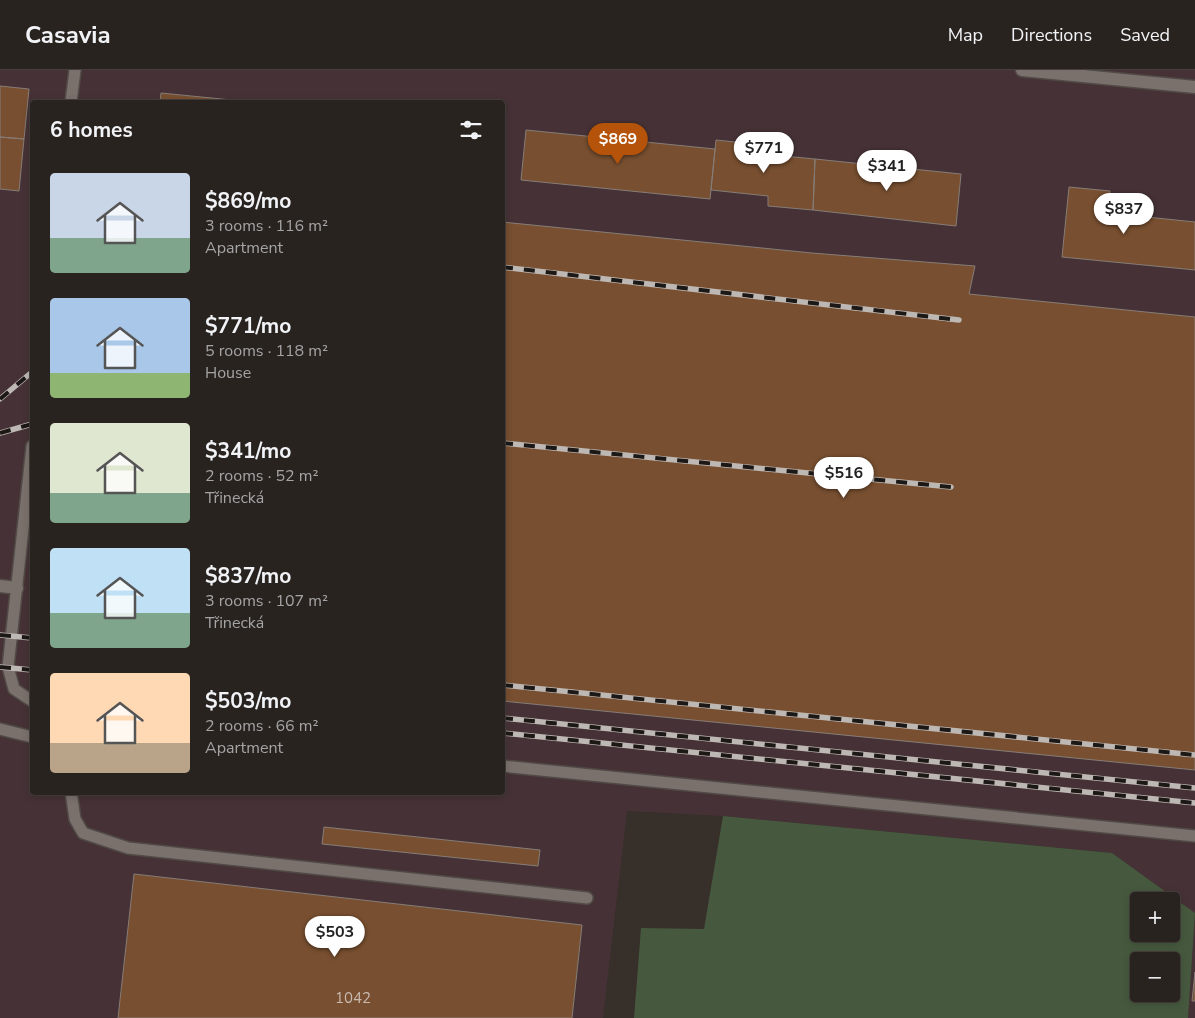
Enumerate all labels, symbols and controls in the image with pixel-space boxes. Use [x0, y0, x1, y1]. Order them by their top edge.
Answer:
text: Casavia [25, 19, 111, 51]
text: Map [948, 23, 983, 47]
text: Directions [1011, 23, 1092, 47]
text: Saved [1120, 23, 1170, 47]
text: 6 homes [50, 116, 133, 144]
icon: filters [457, 116, 485, 144]
pin: $869 [588, 122, 648, 165]
text: $869 [599, 128, 637, 150]
pin: $771 [734, 132, 794, 174]
text: $771 [745, 137, 783, 159]
pin: $341 [857, 150, 917, 192]
text: $341 [868, 155, 906, 177]
text: $869/mo [205, 187, 291, 215]
pin: $837 [1094, 192, 1154, 235]
icon: home [90, 193, 150, 253]
text: $837 [1105, 198, 1143, 220]
text: 3 rooms · 116 m² [205, 215, 328, 237]
text: Apartment [205, 237, 283, 259]
text: $771/mo [205, 312, 291, 340]
icon: home [90, 318, 150, 378]
text: 5 rooms · 118 m² [205, 340, 328, 362]
text: House [205, 362, 251, 384]
text: $341/mo [205, 437, 291, 465]
icon: home [90, 443, 150, 503]
pin: $516 [814, 456, 874, 499]
text: $516 [825, 462, 863, 484]
text: 2 rooms · 52 m² [205, 465, 318, 487]
text: Třinecká [205, 487, 264, 509]
text: $837/mo [205, 562, 291, 590]
icon: home [90, 568, 150, 628]
text: 3 rooms · 107 m² [205, 590, 328, 612]
text: Třinecká [205, 612, 264, 634]
text: $503/mo [205, 687, 291, 715]
icon: home [90, 693, 150, 753]
text: 2 rooms · 66 m² [205, 715, 318, 737]
text: Apartment [205, 737, 283, 759]
map controls [1130, 892, 1180, 1002]
button: + [1130, 892, 1180, 942]
pin: $503 [305, 916, 365, 958]
text: $503 [316, 921, 354, 943]
button: − [1130, 952, 1180, 1002]
house number: 1042 [335, 988, 371, 1008]

